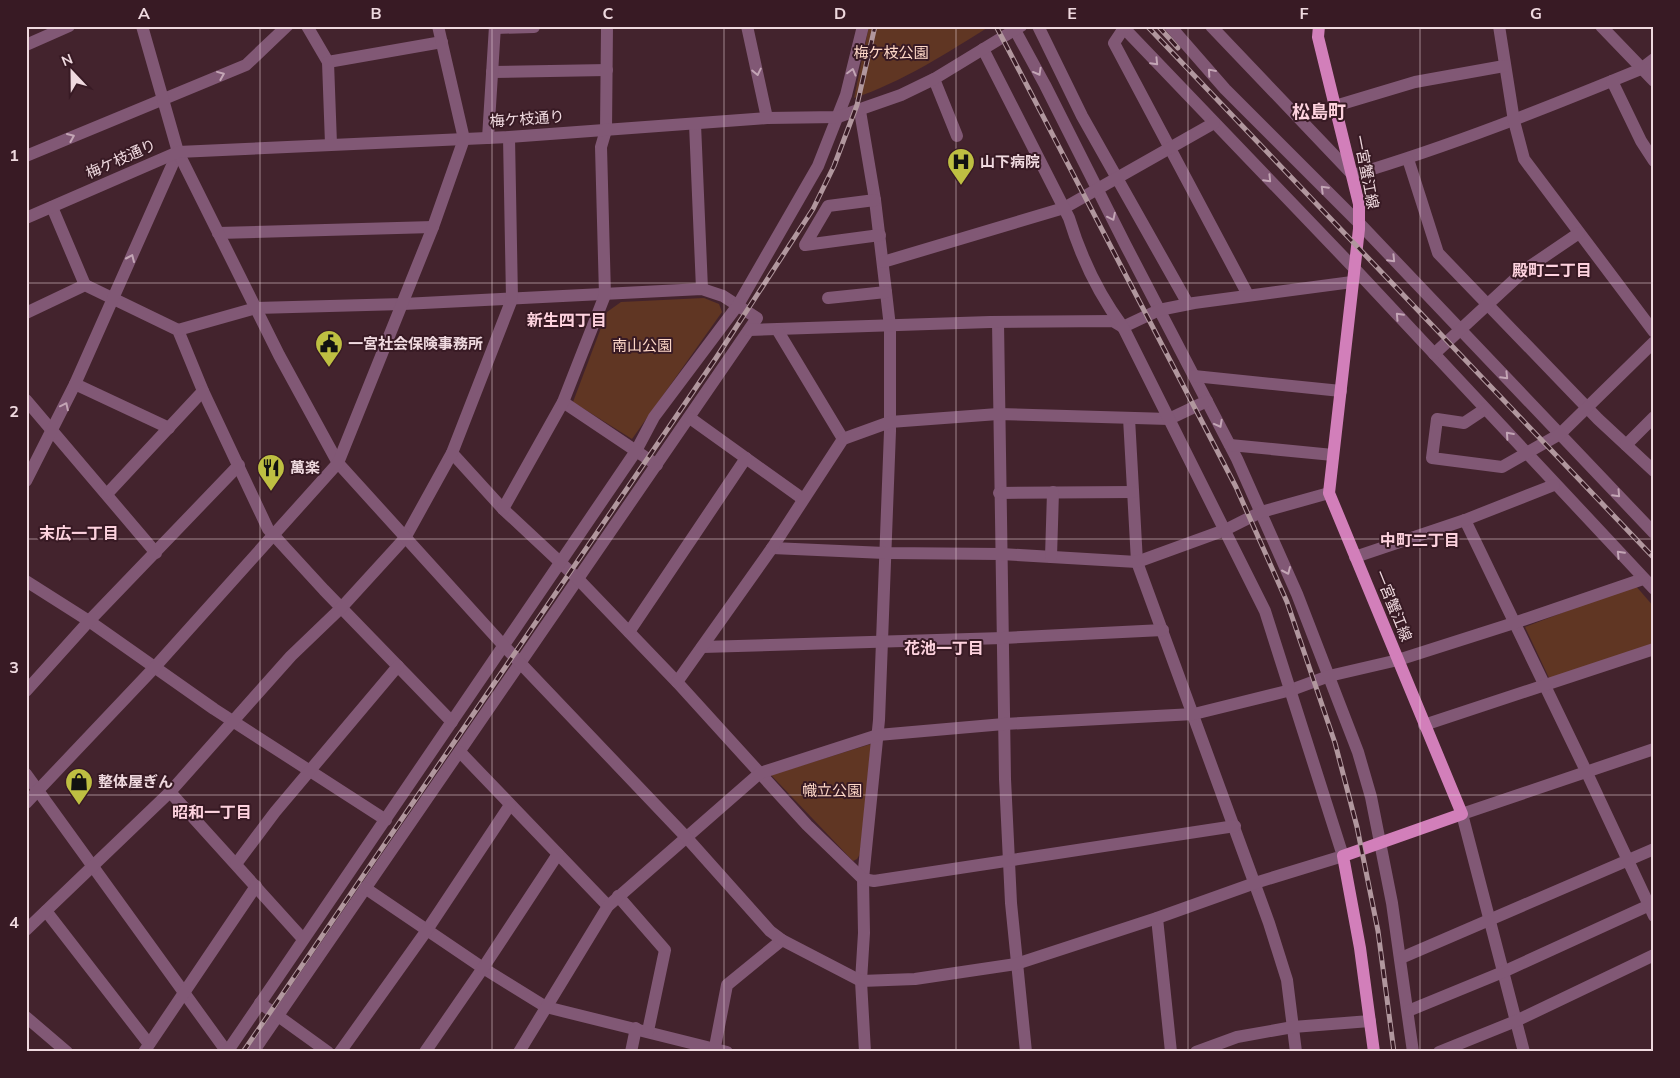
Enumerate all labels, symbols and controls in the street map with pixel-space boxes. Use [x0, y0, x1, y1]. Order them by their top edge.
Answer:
text: A [138, 3, 150, 23]
text: B [370, 3, 382, 23]
text: C [603, 3, 614, 23]
text: D [834, 3, 846, 23]
text: E [1067, 3, 1077, 23]
text: F [1299, 3, 1309, 23]
text: G [1530, 3, 1542, 23]
park label: 梅ケ枝公園 [853, 43, 929, 62]
north arrow [48, 48, 98, 98]
text: N [59, 50, 75, 70]
one-way arrow [1149, 56, 1158, 65]
one-way arrow [1032, 67, 1042, 76]
one-way arrow [751, 68, 762, 77]
one-way arrow [846, 68, 857, 77]
one-way arrow [1208, 69, 1217, 78]
one-way arrow [216, 71, 225, 81]
district label: 松島町 [1292, 100, 1346, 123]
street label: 梅ケ枝通り [489, 106, 565, 131]
one-way arrow [66, 133, 75, 143]
street label: 一宮蟹江線 [1350, 133, 1383, 211]
street label: 梅ケ枝通り [83, 135, 159, 182]
text: 1 [9, 145, 19, 165]
hospital icon: 山下病院 [946, 147, 976, 186]
place label: 山下病院 [980, 152, 1040, 171]
one-way arrow [1262, 173, 1271, 182]
one-way arrow [1321, 185, 1330, 194]
one-way arrow [1106, 212, 1116, 221]
one-way arrow [1386, 253, 1395, 262]
one-way arrow [125, 254, 135, 263]
district label: 殿町二丁目 [1512, 260, 1592, 280]
district label: 新生四丁目 [527, 310, 607, 330]
one-way arrow [1396, 313, 1405, 322]
public building icon: 一宮社会保険事務所 [314, 329, 344, 368]
place label: 一宮社会保険事務所 [348, 334, 483, 353]
park label: 南山公園 [612, 336, 672, 355]
one-way arrow [1499, 370, 1508, 379]
text: 2 [9, 401, 19, 421]
one-way arrow [58, 402, 69, 411]
one-way arrow [1213, 418, 1223, 427]
one-way arrow [1506, 432, 1515, 441]
restaurant icon: 萬楽 [256, 453, 286, 492]
place label: 萬楽 [290, 458, 320, 477]
one-way arrow [1611, 488, 1620, 497]
district label: 末広一丁目 [39, 523, 119, 543]
district label: 中町二丁目 [1380, 530, 1460, 550]
one-way arrow [1617, 551, 1626, 560]
one-way arrow [1281, 566, 1292, 575]
street label: 一宮蟹江線 [1371, 567, 1416, 644]
district label: 花池一丁目 [904, 638, 984, 658]
text: 3 [9, 657, 19, 677]
shop icon: 整体屋ぎん [64, 767, 94, 806]
place label: 整体屋ぎん [98, 772, 173, 791]
park label: 幟立公園 [802, 781, 862, 800]
district label: 昭和一丁目 [172, 802, 252, 822]
text: 4 [9, 912, 19, 932]

